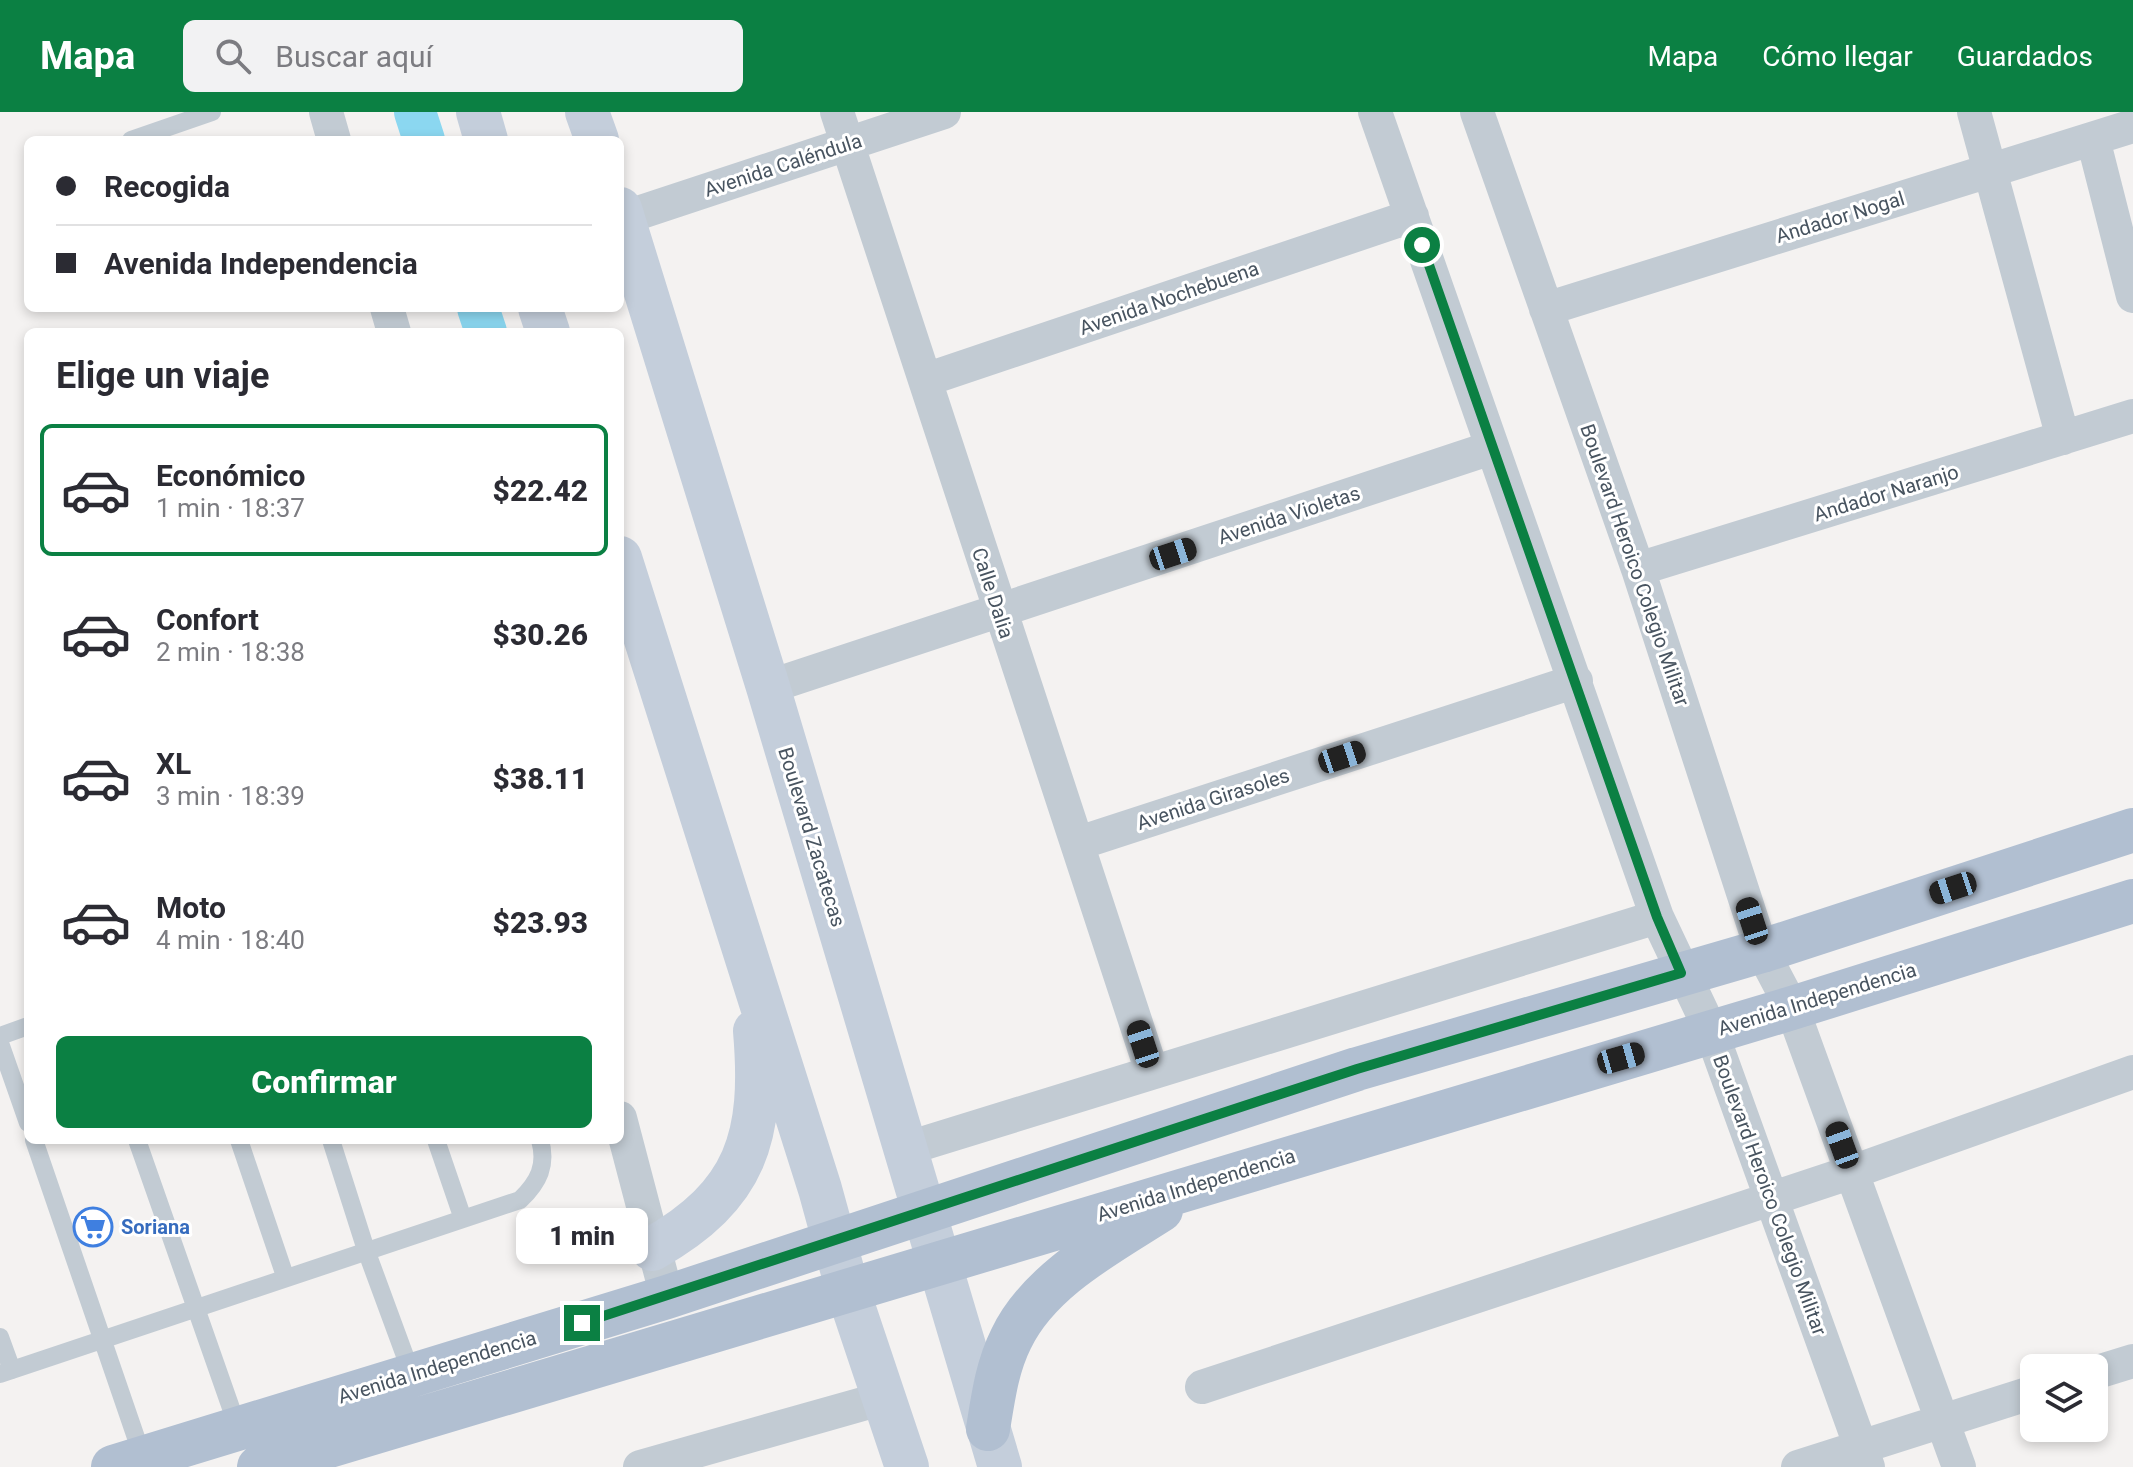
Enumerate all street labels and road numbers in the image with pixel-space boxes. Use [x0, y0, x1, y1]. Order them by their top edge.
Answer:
street label: Avenida Caléndula [701, 128, 865, 202]
street label: Andador Nogal [1773, 186, 1907, 248]
street label: Avenida Nochebuena [1076, 256, 1262, 340]
street label: Boulevard Heroico Colegio Militar [1575, 421, 1695, 709]
street label: Andador Naranjo [1811, 460, 1961, 526]
street label: Avenida Violetas [1215, 481, 1363, 549]
street label: Calle Dalia [967, 545, 1019, 641]
street label: Boulevard Zacatecas [773, 744, 851, 930]
street label: Avenida Girasoles [1134, 763, 1292, 835]
street label: Avenida Independencia [1715, 957, 1919, 1041]
street label: Boulevard Heroico Colegio Militar [1708, 1052, 1832, 1339]
street label: Avenida Independencia [1094, 1143, 1298, 1227]
street label: Avenida Independencia [335, 1325, 539, 1409]

